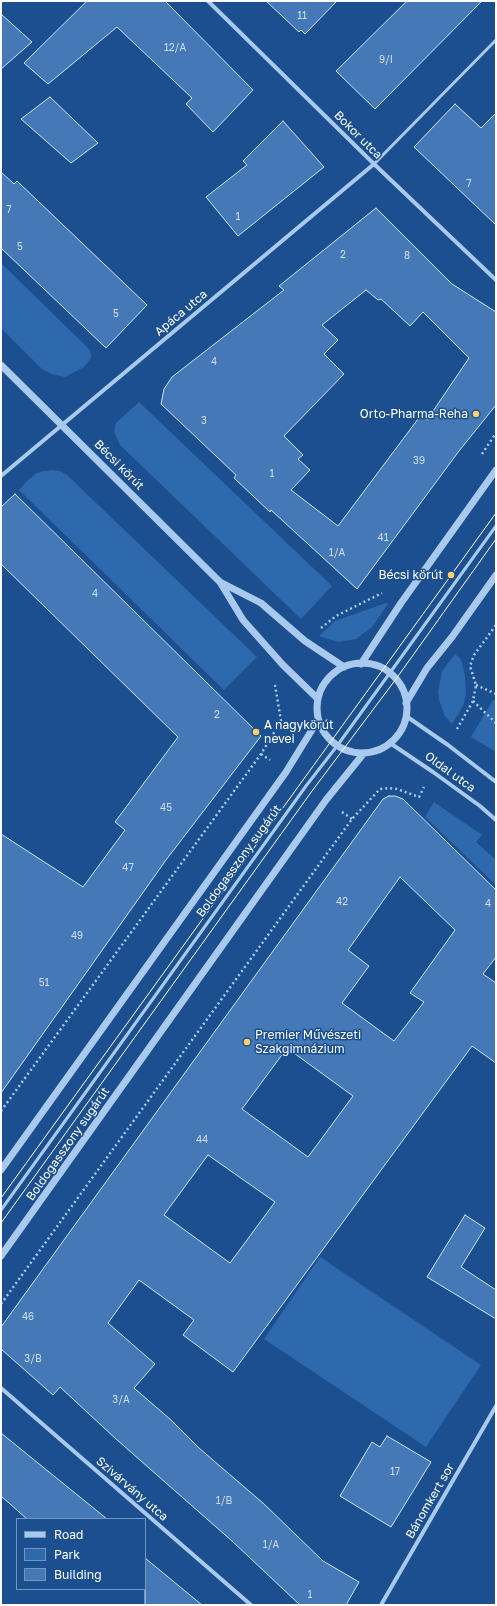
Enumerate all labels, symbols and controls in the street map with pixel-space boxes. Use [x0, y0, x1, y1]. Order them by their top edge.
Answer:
house number: 11 [297, 10, 307, 22]
house number: 12/A [164, 42, 186, 54]
house number: 9/I [379, 54, 393, 66]
street label: Bokor utca [331, 108, 385, 162]
house number: 7 [466, 178, 472, 190]
house number: 7 [6, 204, 12, 216]
house number: 1 [236, 211, 240, 223]
house number: 5 [17, 241, 23, 253]
house number: 2 [340, 249, 346, 261]
house number: 8 [404, 250, 410, 262]
street label: Apáca utca [152, 287, 210, 339]
house number: 5 [113, 308, 119, 320]
house number: 4 [211, 356, 217, 368]
place label: Orto-Pharma-Reha [360, 407, 468, 421]
marker: Orto-Pharma-Reha [471, 409, 481, 419]
house number: 3 [201, 415, 207, 427]
street label: Bécsi körút [91, 437, 147, 493]
house number: 39 [413, 455, 425, 467]
house number: 1 [270, 468, 274, 480]
house number: 41 [378, 532, 388, 544]
house number: 1/A [329, 547, 345, 559]
place label: Bécsi körút [378, 568, 443, 582]
marker: Bécsi körút [446, 570, 456, 580]
house number: 4 [92, 588, 98, 600]
house number: 2 [214, 709, 220, 721]
place label: A nagykörút nevei [264, 718, 334, 746]
marker: A nagykörút nevei [251, 727, 261, 737]
street label: Oldal utca [422, 749, 478, 795]
house number: 45 [160, 802, 172, 814]
street label: Boldogasszony sugárút [193, 802, 285, 920]
house number: 47 [122, 862, 134, 874]
house number: 42 [336, 896, 348, 908]
house number: 4 [485, 898, 491, 910]
house number: 49 [71, 930, 83, 942]
house number: 51 [39, 977, 49, 989]
place label: Premier Művészeti Szakgimnázium [255, 1028, 361, 1056]
marker: Premier Művészeti Szakgimnázium [242, 1037, 252, 1047]
street label: Boldogasszony sugárút [23, 1085, 113, 1203]
house number: 44 [196, 1134, 208, 1146]
house number: 46 [22, 1311, 34, 1323]
house number: 3/B [24, 1353, 42, 1365]
house number: 3/A [112, 1394, 130, 1406]
street label: Szivárvány utca [93, 1454, 171, 1524]
street label: Bánomkert sor [403, 1461, 457, 1541]
house number: 17 [390, 1466, 400, 1478]
house number: 1/B [216, 1495, 232, 1507]
legend [16, 1518, 146, 1590]
text: Road [54, 1527, 83, 1542]
house number: 1/A [263, 1539, 279, 1551]
text: Park [54, 1547, 80, 1562]
text: Building [54, 1567, 102, 1582]
house number: 1 [308, 1589, 312, 1601]

